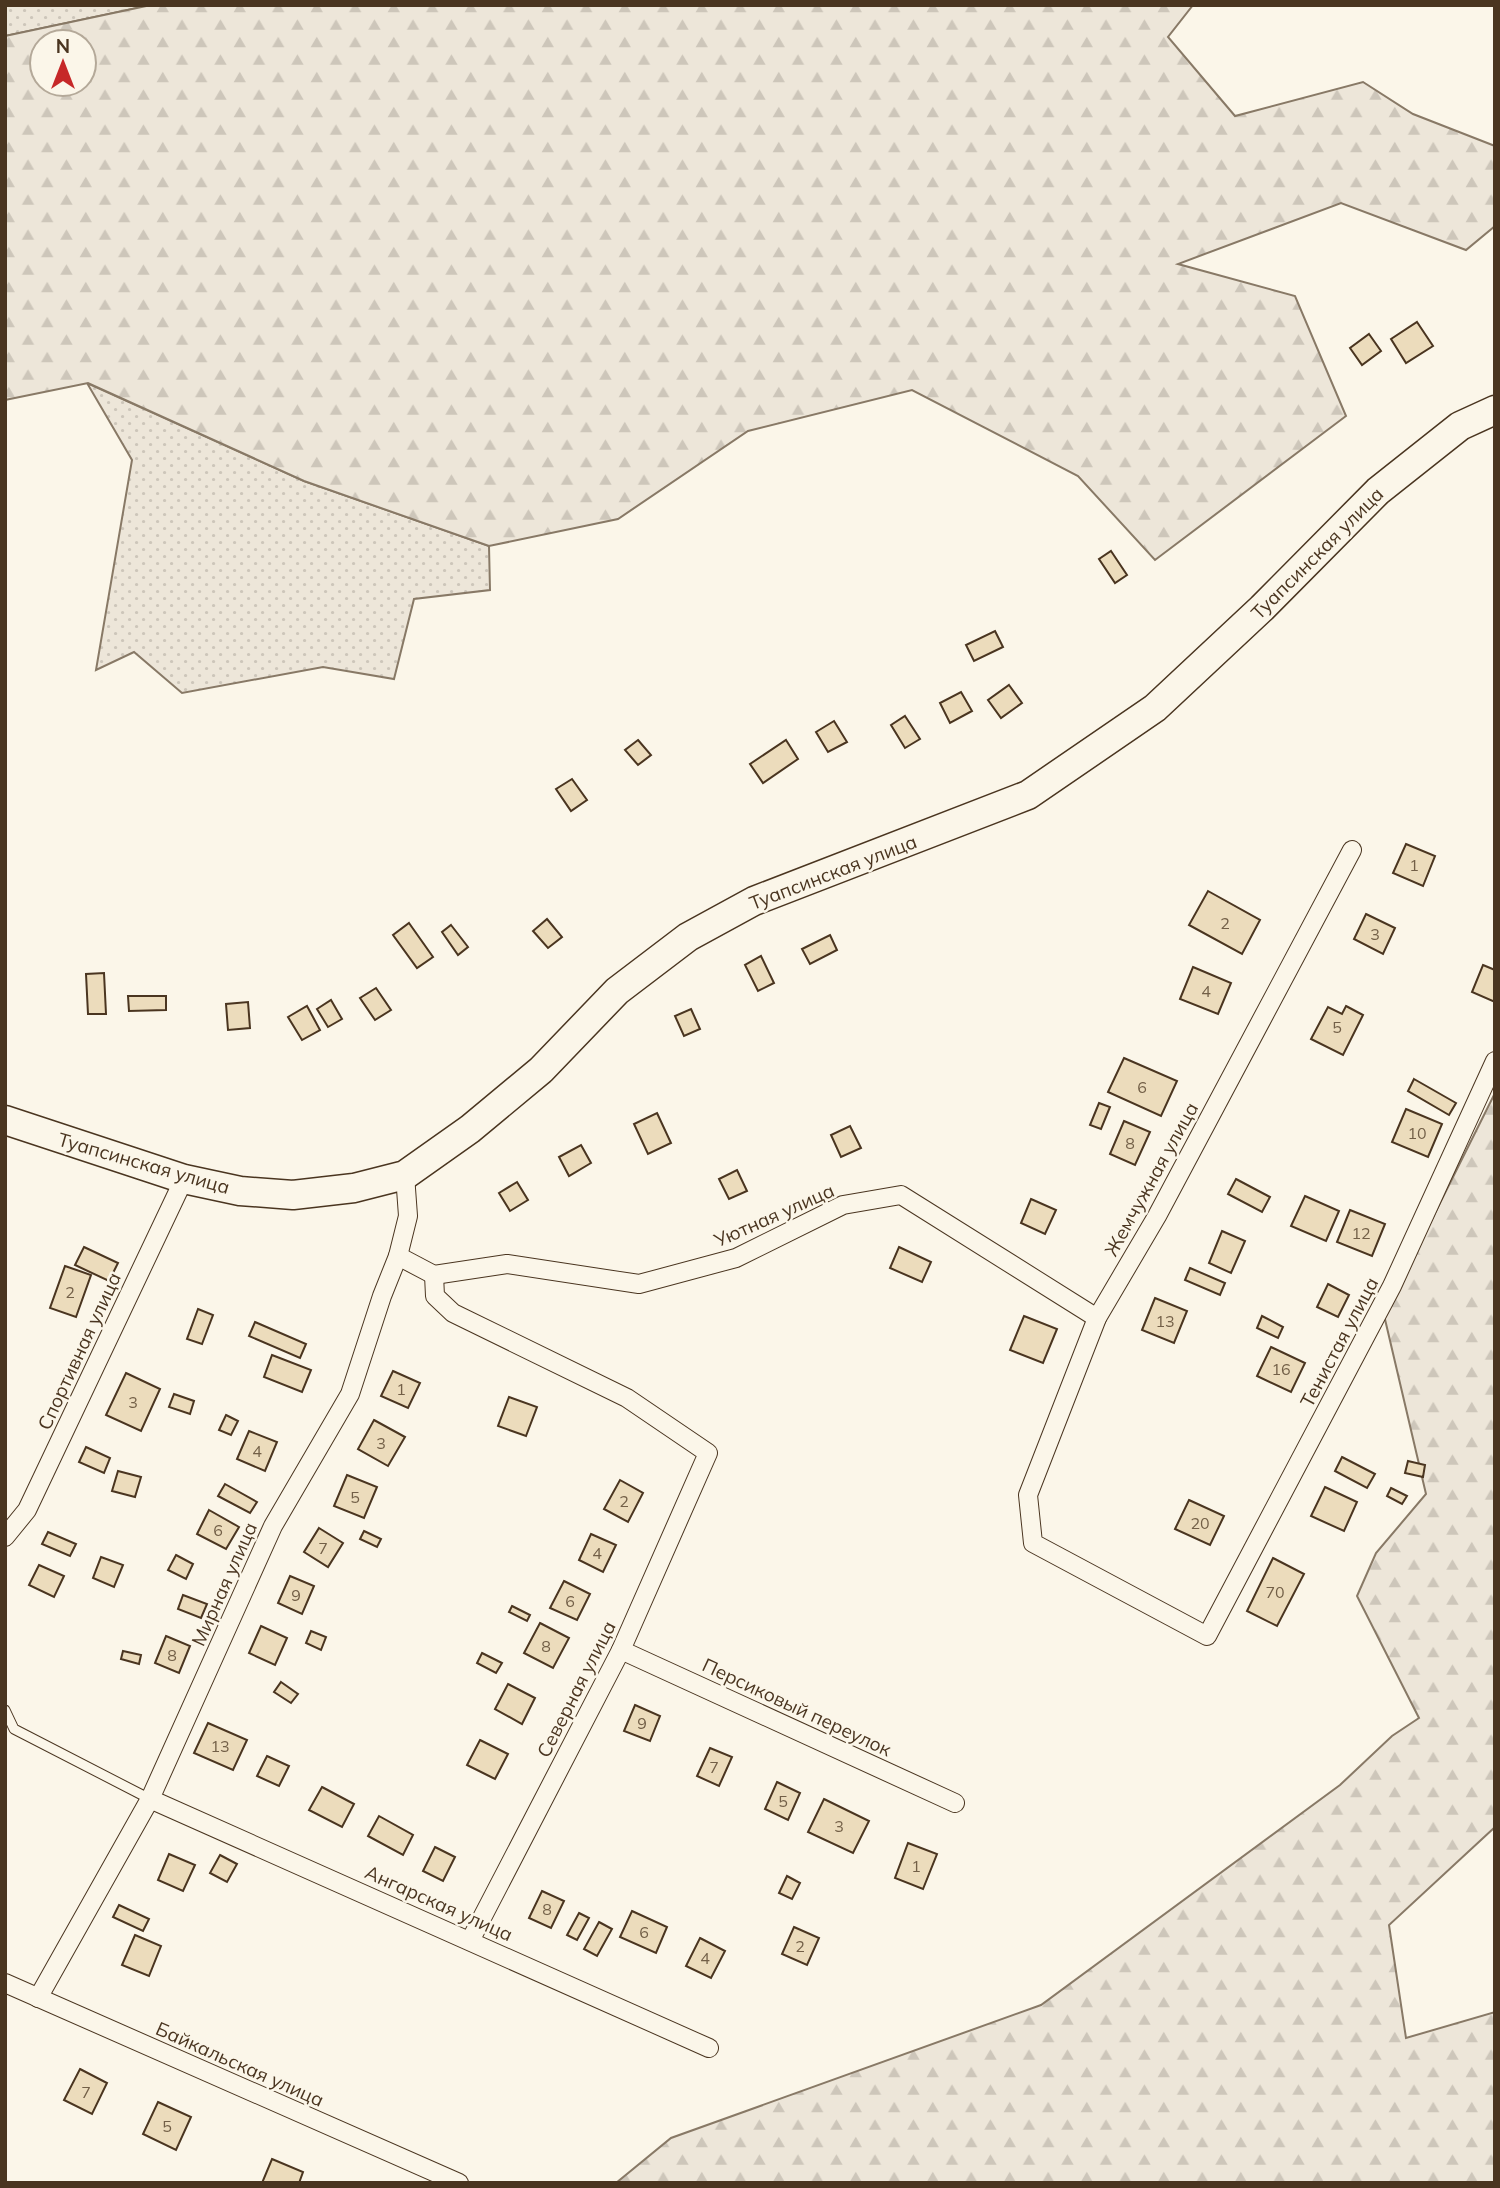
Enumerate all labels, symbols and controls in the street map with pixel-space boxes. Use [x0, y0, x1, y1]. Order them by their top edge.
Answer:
north arrow [28, 28, 98, 98]
text: N [56, 34, 70, 58]
street label: Туапсинская улица [1246, 482, 1388, 624]
street label: Туапсинская улица [746, 829, 920, 915]
house number: 1 [1409, 855, 1419, 875]
house number: 2 [1220, 913, 1230, 933]
house number: 3 [1370, 924, 1380, 944]
house number: 4 [1201, 981, 1211, 1001]
house number: 5 [1332, 1017, 1342, 1037]
house number: 6 [1137, 1077, 1147, 1097]
street label: Жемчужная улица [1099, 1098, 1203, 1260]
house number: 10 [1407, 1123, 1427, 1143]
street label: Туапсинская улица [55, 1127, 233, 1199]
house number: 8 [1125, 1133, 1135, 1153]
street label: Уютная улица [709, 1178, 838, 1253]
house number: 12 [1351, 1223, 1371, 1243]
street label: Спортивная улица [32, 1268, 126, 1434]
street label: Тенистая улица [1295, 1273, 1383, 1411]
house number: 2 [65, 1282, 75, 1302]
house number: 13 [1155, 1311, 1175, 1331]
house number: 16 [1271, 1359, 1291, 1379]
house number: 1 [396, 1379, 406, 1399]
house number: 3 [128, 1392, 138, 1412]
house number: 3 [376, 1433, 386, 1453]
house number: 4 [252, 1441, 262, 1461]
house number: 5 [350, 1487, 360, 1507]
house number: 2 [619, 1491, 629, 1511]
house number: 20 [1190, 1513, 1210, 1533]
street label: Мирная улица [186, 1518, 262, 1650]
house number: 6 [213, 1520, 223, 1540]
house number: 7 [318, 1538, 328, 1558]
house number: 4 [592, 1543, 602, 1563]
house number: 70 [1265, 1582, 1285, 1602]
house number: 9 [291, 1585, 301, 1605]
house number: 6 [565, 1591, 575, 1611]
street label: Северная улица [531, 1617, 621, 1761]
house number: 8 [541, 1636, 551, 1656]
house number: 8 [167, 1645, 177, 1665]
street label: Персиковый переулок [699, 1653, 896, 1762]
house number: 9 [637, 1713, 647, 1733]
house number: 13 [210, 1736, 230, 1756]
house number: 7 [709, 1757, 719, 1777]
house number: 5 [778, 1791, 788, 1811]
house number: 3 [834, 1816, 844, 1836]
house number: 1 [911, 1856, 921, 1876]
street label: Ангарская улица [361, 1860, 517, 1946]
house number: 8 [542, 1899, 552, 1919]
house number: 6 [639, 1922, 649, 1942]
house number: 2 [795, 1936, 805, 1956]
house number: 4 [700, 1948, 710, 1968]
street label: Байкальская улица [152, 2016, 328, 2112]
house number: 7 [81, 2082, 91, 2102]
house number: 5 [162, 2116, 172, 2136]

